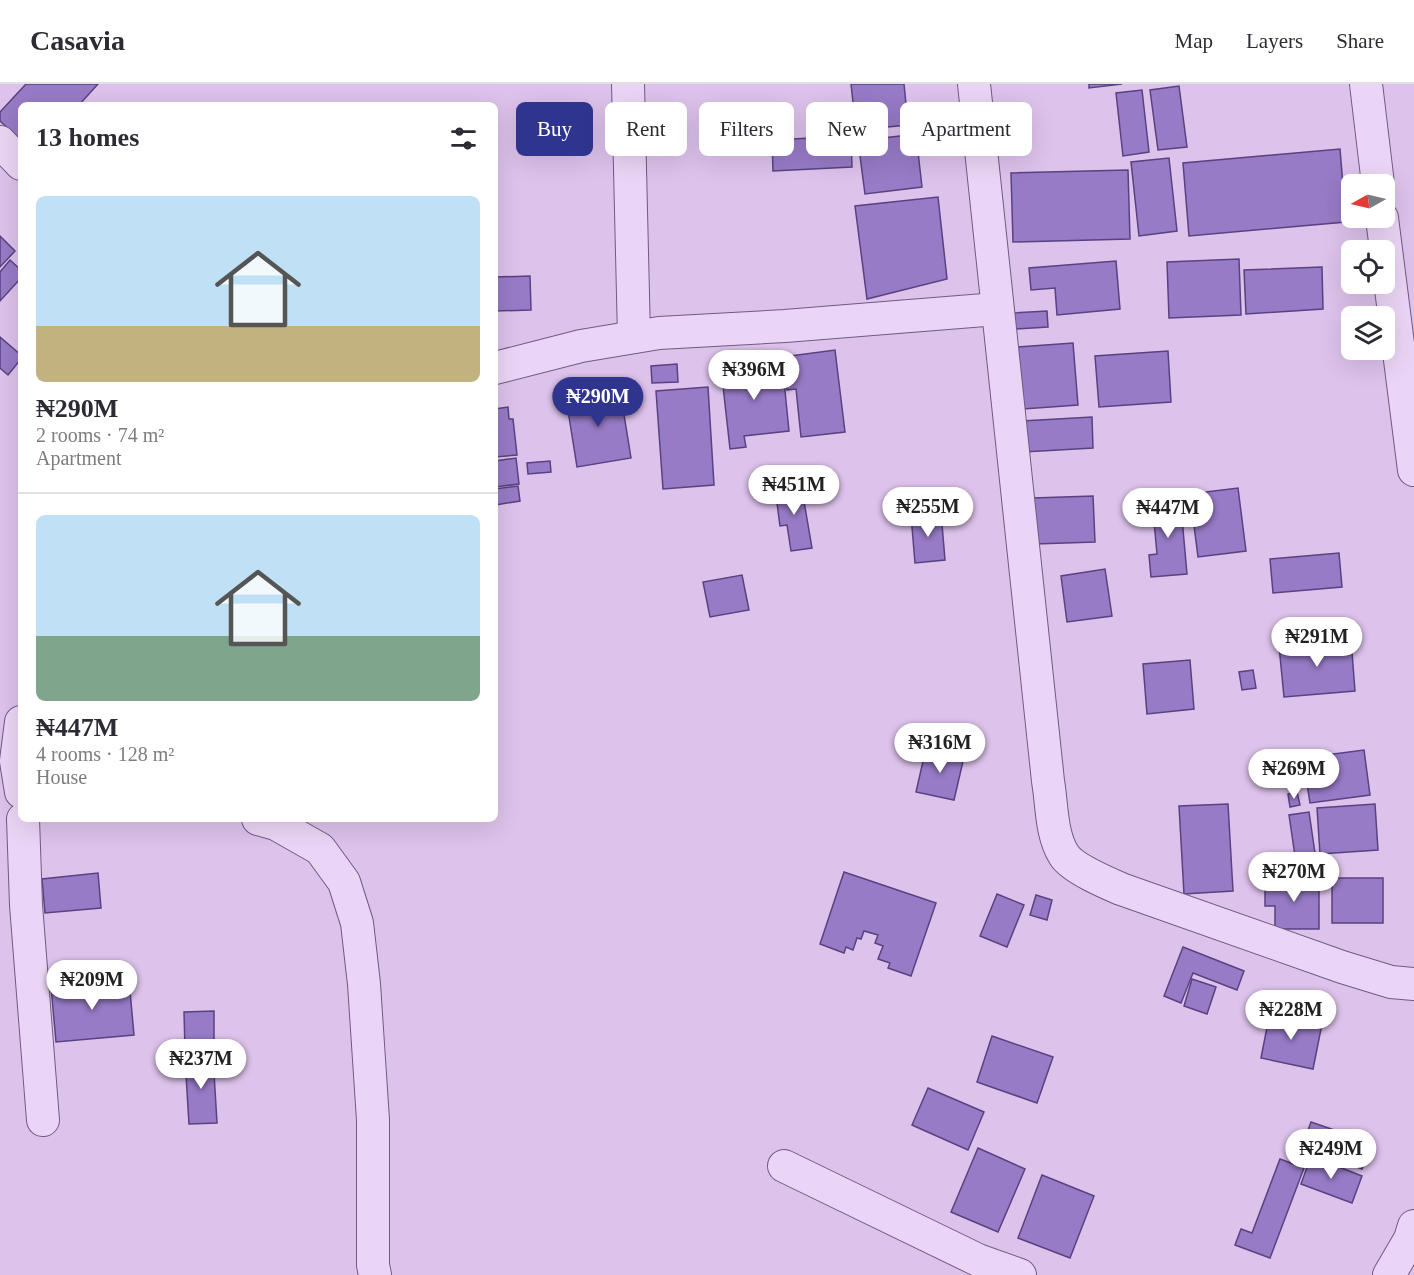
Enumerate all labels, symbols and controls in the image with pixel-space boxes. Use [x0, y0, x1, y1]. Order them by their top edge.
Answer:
text: Casavia [30, 25, 125, 56]
text: Map [1175, 29, 1213, 53]
text: Layers [1246, 29, 1303, 53]
text: Share [1336, 29, 1384, 53]
chip: Buy [516, 102, 593, 156]
chip: Rent [605, 102, 687, 156]
chip: Filters [699, 102, 794, 156]
chip: New [806, 102, 888, 156]
chip: Apartment [900, 102, 1032, 156]
icon: filters [447, 122, 480, 155]
text: 13 homes [36, 123, 139, 152]
north arrow [1341, 174, 1395, 228]
map controls [1341, 174, 1395, 360]
icon: home [204, 235, 312, 343]
button: locate [1341, 240, 1395, 294]
button: layers [1341, 306, 1395, 360]
pin: ₦396M [712, 350, 796, 401]
text: ₦396M [722, 358, 786, 380]
pin: ₦290M [556, 377, 640, 428]
text: ₦290M [566, 385, 630, 407]
text: ₦290M [36, 394, 118, 423]
text: 2 rooms · 74 m² [36, 424, 164, 446]
text: Apartment [36, 447, 122, 469]
pin: ₦451M [752, 465, 836, 516]
text: ₦451M [762, 473, 826, 495]
pin: ₦255M [886, 487, 970, 538]
pin: ₦447M [1126, 488, 1210, 539]
text: ₦255M [896, 495, 960, 517]
text: ₦447M [1136, 496, 1200, 518]
icon: home [204, 554, 312, 662]
pin: ₦291M [1275, 617, 1359, 668]
text: ₦291M [1285, 625, 1349, 647]
text: ₦447M [36, 713, 118, 742]
pin: ₦316M [898, 723, 982, 774]
text: ₦316M [908, 731, 972, 753]
text: 4 rooms · 128 m² [36, 743, 174, 765]
pin: ₦269M [1252, 749, 1336, 800]
text: ₦269M [1262, 757, 1326, 779]
text: House [36, 766, 87, 788]
pin: ₦270M [1252, 852, 1336, 903]
text: ₦270M [1262, 860, 1326, 882]
pin: ₦209M [50, 960, 134, 1011]
text: ₦209M [60, 968, 124, 990]
pin: ₦228M [1249, 990, 1333, 1041]
text: ₦228M [1259, 998, 1323, 1020]
pin: ₦237M [159, 1039, 243, 1090]
text: ₦237M [169, 1047, 233, 1069]
pin: ₦249M [1289, 1129, 1373, 1180]
text: ₦249M [1299, 1137, 1363, 1159]

